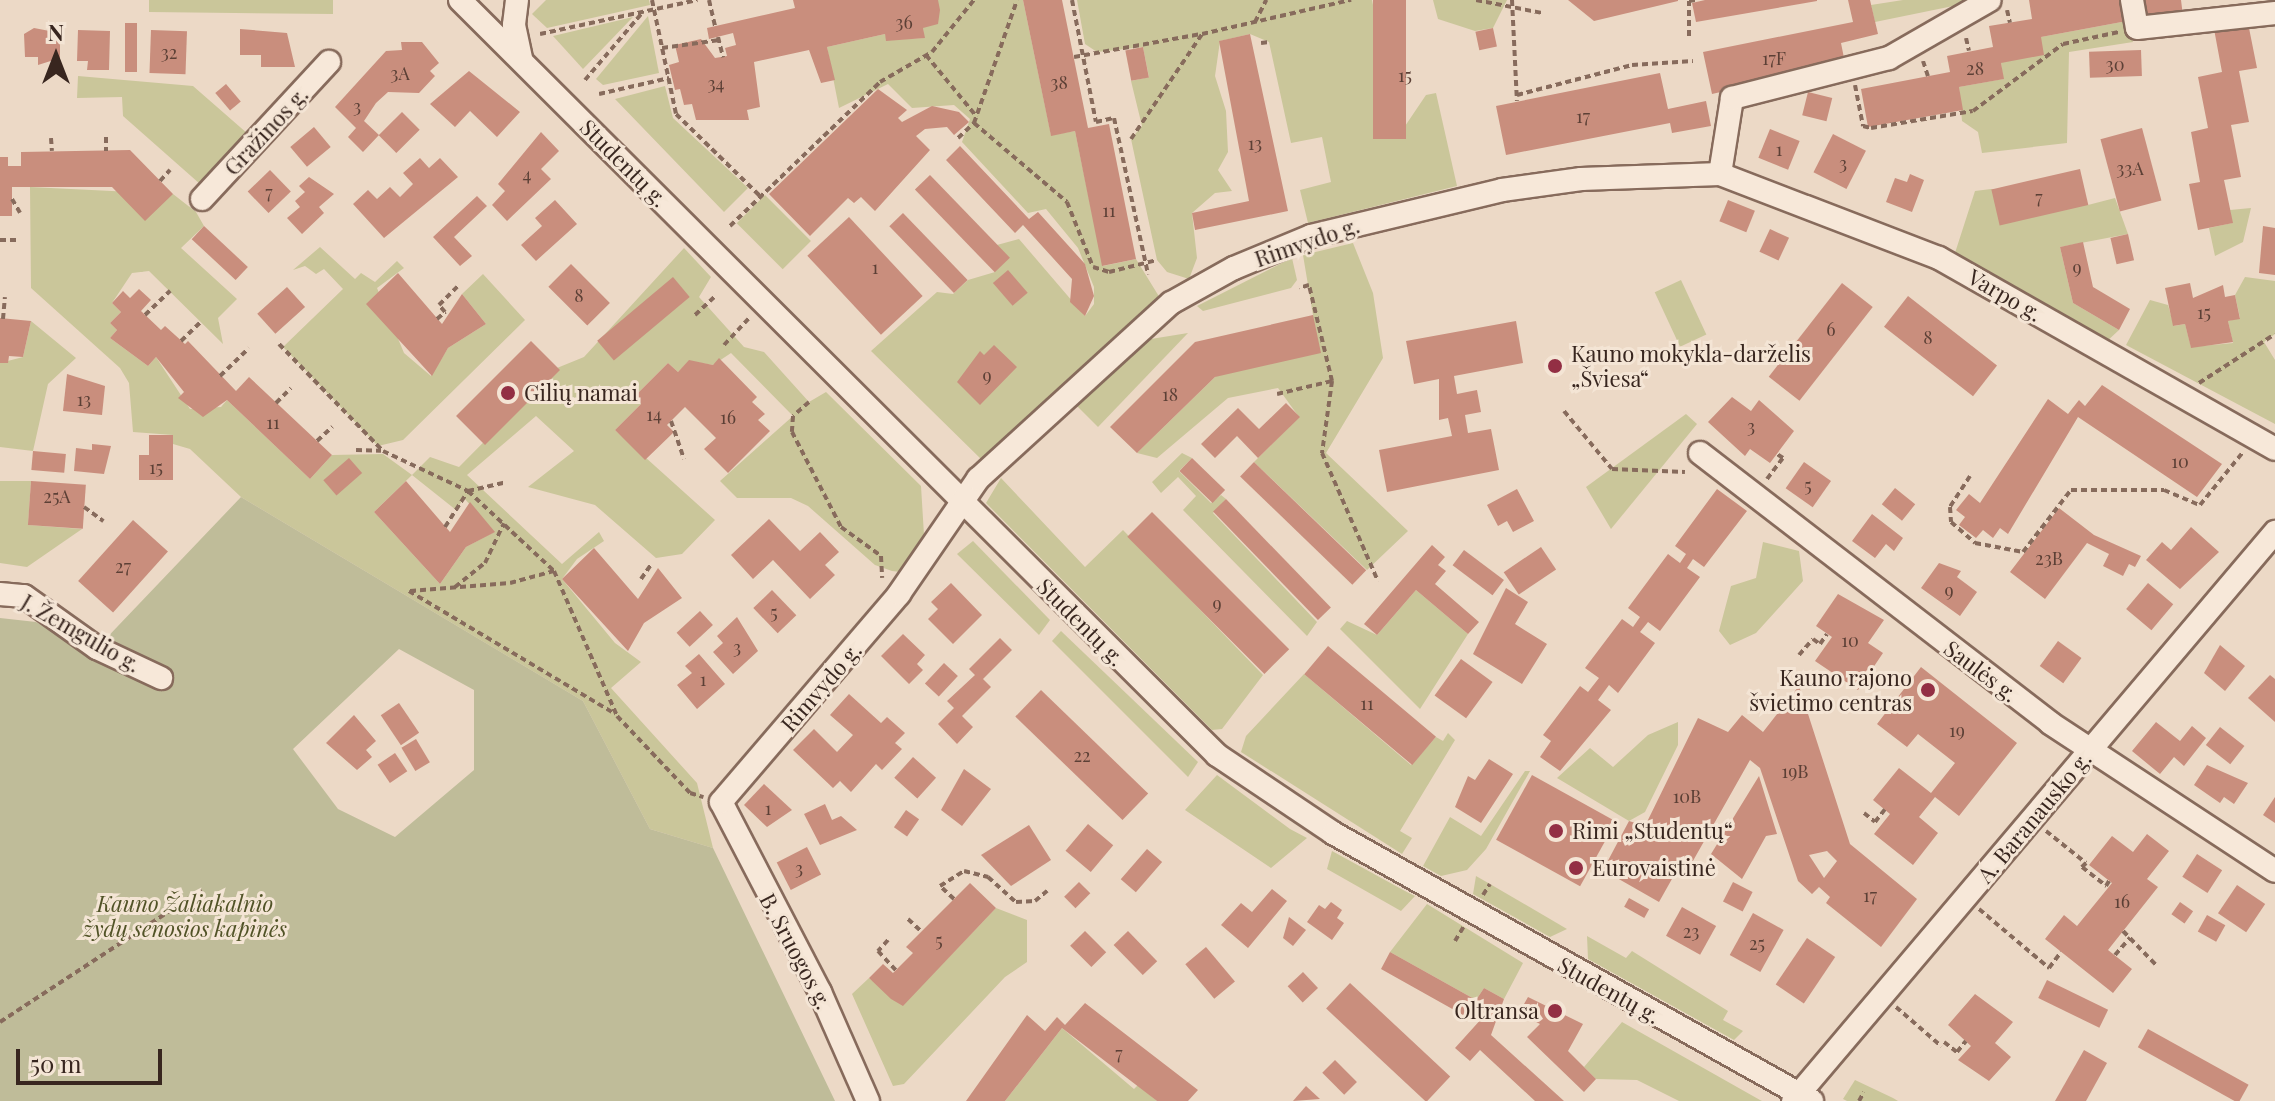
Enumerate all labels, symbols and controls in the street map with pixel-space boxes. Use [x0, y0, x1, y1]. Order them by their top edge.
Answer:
house number: 36 [895, 11, 913, 33]
north arrow [16, 16, 96, 96]
text: N [48, 17, 64, 47]
house number: 32 [161, 41, 177, 63]
house number: 17F [1762, 47, 1786, 69]
house number: 30 [2106, 53, 2124, 75]
house number: 28 [1966, 57, 1984, 79]
house number: 3A [390, 62, 410, 84]
house number: 15 [1398, 64, 1412, 86]
house number: 38 [1050, 71, 1068, 93]
house number: 34 [707, 72, 725, 94]
street label: Gražinos g. [219, 81, 313, 181]
house number: 3 [353, 95, 361, 117]
house number: 17 [1576, 105, 1590, 127]
street label: Studentų g. [575, 114, 673, 212]
house number: 13 [1248, 132, 1262, 154]
house number: 1 [1776, 138, 1782, 160]
house number: 3 [1839, 152, 1847, 174]
house number: 33A [2116, 157, 2144, 179]
house number: 4 [523, 163, 531, 185]
house number: 7 [265, 181, 273, 203]
house number: 7 [2035, 186, 2043, 208]
house number: 11 [1102, 199, 1116, 221]
street label: Rimvydo g. [1251, 212, 1363, 272]
house number: 1 [872, 256, 878, 278]
house number: 9 [2072, 256, 2082, 278]
street label: Varpo g. [1963, 263, 2047, 327]
house number: 8 [574, 284, 584, 306]
house number: 15 [2197, 301, 2211, 323]
house number: 6 [1826, 318, 1836, 340]
house number: 8 [1923, 326, 1933, 348]
place label: Kauno mokykla-darželis „Šviesa“ [1571, 340, 1811, 392]
marker: Kauno mokykla-darželis „Šviesa“ [1546, 357, 1564, 375]
house number: 9 [982, 364, 992, 386]
place label: Gilių namai [524, 380, 638, 406]
house number: 18 [1162, 383, 1178, 405]
marker: Gilių namai [499, 384, 517, 402]
house number: 13 [77, 388, 91, 410]
house number: 14 [646, 403, 662, 425]
house number: 16 [720, 406, 736, 428]
house number: 11 [266, 411, 280, 433]
house number: 3 [1747, 415, 1755, 437]
house number: 10 [2171, 450, 2189, 472]
house number: 15 [149, 456, 163, 478]
house number: 5 [1804, 474, 1812, 496]
house number: 25A [43, 485, 71, 507]
house number: 23B [2035, 547, 2063, 569]
house number: 27 [115, 555, 131, 577]
street label: Studentų g. [1032, 573, 1130, 671]
house number: 9 [1944, 579, 1954, 601]
street label: J. Žemgulio g. [17, 588, 145, 678]
house number: 9 [1212, 592, 1222, 614]
house number: 5 [770, 601, 778, 623]
house number: 10 [1841, 629, 1859, 651]
street label: Saulės g. [1939, 635, 2023, 707]
house number: 3 [733, 636, 741, 658]
street label: Rimvydo g. [775, 637, 867, 737]
place label: Kauno rajono švietimo centras [1749, 664, 1912, 716]
house number: 1 [700, 668, 706, 690]
marker: Kauno rajono švietimo centras [1919, 681, 1937, 699]
house number: 11 [1360, 692, 1374, 714]
house number: 19 [1949, 719, 1965, 741]
house number: 22 [1073, 744, 1091, 766]
street label: A. Baranausko g. [1971, 746, 2097, 888]
house number: 19B [1781, 760, 1809, 782]
house number: 10B [1673, 785, 1701, 807]
house number: 1 [765, 797, 771, 819]
place label: Rimi „Studentų“ [1572, 818, 1733, 844]
marker: Rimi „Studentų“ [1547, 822, 1565, 840]
place label: Eurovaistinė [1592, 855, 1716, 881]
house number: 3 [795, 857, 803, 879]
marker: Eurovaistinė [1567, 859, 1585, 877]
house number: 17 [1863, 884, 1877, 906]
street label: B. Sruogos g. [754, 889, 838, 1013]
park label: Kauno Žaliakalnio žydų senosios kapinės [83, 890, 287, 942]
house number: 16 [2114, 890, 2130, 912]
house number: 23 [1683, 920, 1699, 942]
house number: 5 [935, 929, 943, 951]
house number: 25 [1749, 932, 1765, 954]
street label: Studentų g. [1553, 951, 1665, 1029]
place label: Oltransa [1454, 998, 1539, 1024]
marker: Oltransa [1546, 1002, 1564, 1020]
scale bar [20, 1033, 166, 1083]
house number: 7 [1115, 1042, 1123, 1064]
text: 50 m [30, 1047, 82, 1079]

